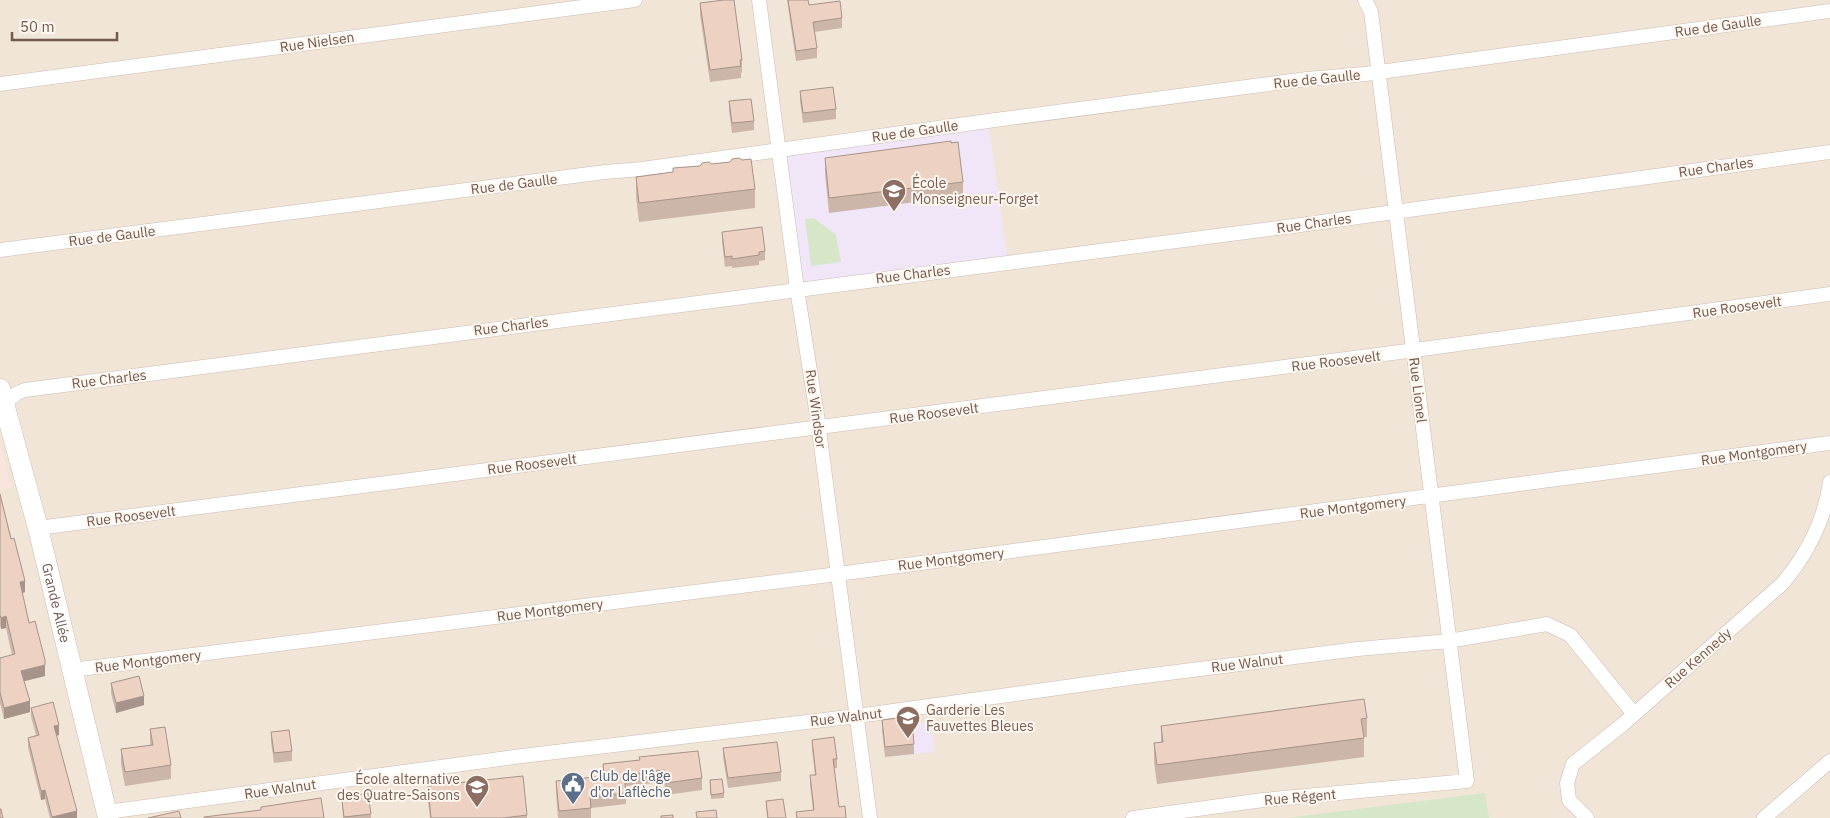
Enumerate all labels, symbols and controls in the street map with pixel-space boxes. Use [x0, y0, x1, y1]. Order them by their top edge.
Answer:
scale bar [12, 10, 118, 42]
street label: Rue de Gaulle [1673, 11, 1763, 41]
text: 50 m [20, 17, 55, 36]
street label: Rue Nielsen [278, 28, 356, 56]
street label: Rue de Gaulle [1273, 65, 1362, 93]
street label: Rue de Gaulle [870, 116, 960, 146]
street label: Rue Charles [1677, 153, 1755, 181]
street label: Rue de Gaulle [470, 170, 559, 198]
place label: École Monseigneur-Forget [912, 173, 1039, 208]
school or university icon: École Monseigneur-Forget [881, 178, 907, 212]
street label: Rue Charles [1275, 209, 1353, 237]
street label: Rue de Gaulle [68, 222, 157, 250]
street label: Rue Charles [874, 260, 952, 288]
street label: Rue Roosevelt [1691, 292, 1783, 322]
street label: Rue Charles [472, 312, 550, 340]
street label: Rue Roosevelt [1290, 347, 1382, 375]
street label: Rue Lionel [1405, 356, 1431, 424]
street label: Rue Charles [70, 365, 148, 393]
street label: Rue Windsor [802, 368, 830, 450]
street label: Rue Roosevelt [888, 399, 980, 427]
street label: Rue Montgomery [1700, 437, 1808, 469]
street label: Rue Roosevelt [486, 450, 578, 478]
street label: Rue Montgomery [1299, 492, 1407, 522]
street label: Rue Roosevelt [85, 502, 177, 530]
street label: Rue Montgomery [897, 544, 1005, 574]
street label: Grande Allée [38, 561, 74, 645]
street label: Rue Montgomery [496, 595, 604, 625]
street label: Rue Kennedy [1661, 624, 1735, 692]
street label: Rue Montgomery [94, 646, 202, 676]
street label: Rue Walnut [1210, 650, 1284, 676]
place label: Garderie Les Fauvettes Bleues [926, 701, 1034, 735]
street label: Rue Walnut [809, 704, 883, 730]
school or university icon: Garderie Les Fauvettes Bleues [895, 705, 921, 739]
place label: Club de l'âge d'or Laflèche [590, 767, 671, 801]
place label: École alternative des Quatre-Saisons [337, 769, 460, 804]
public building icon: Club de l'âge d'or Laflèche [560, 771, 586, 805]
school or university icon: École alternative des Quatre-Saisons [464, 774, 490, 808]
street label: Rue Walnut [243, 775, 317, 803]
street label: Rue Régent [1263, 785, 1337, 809]

